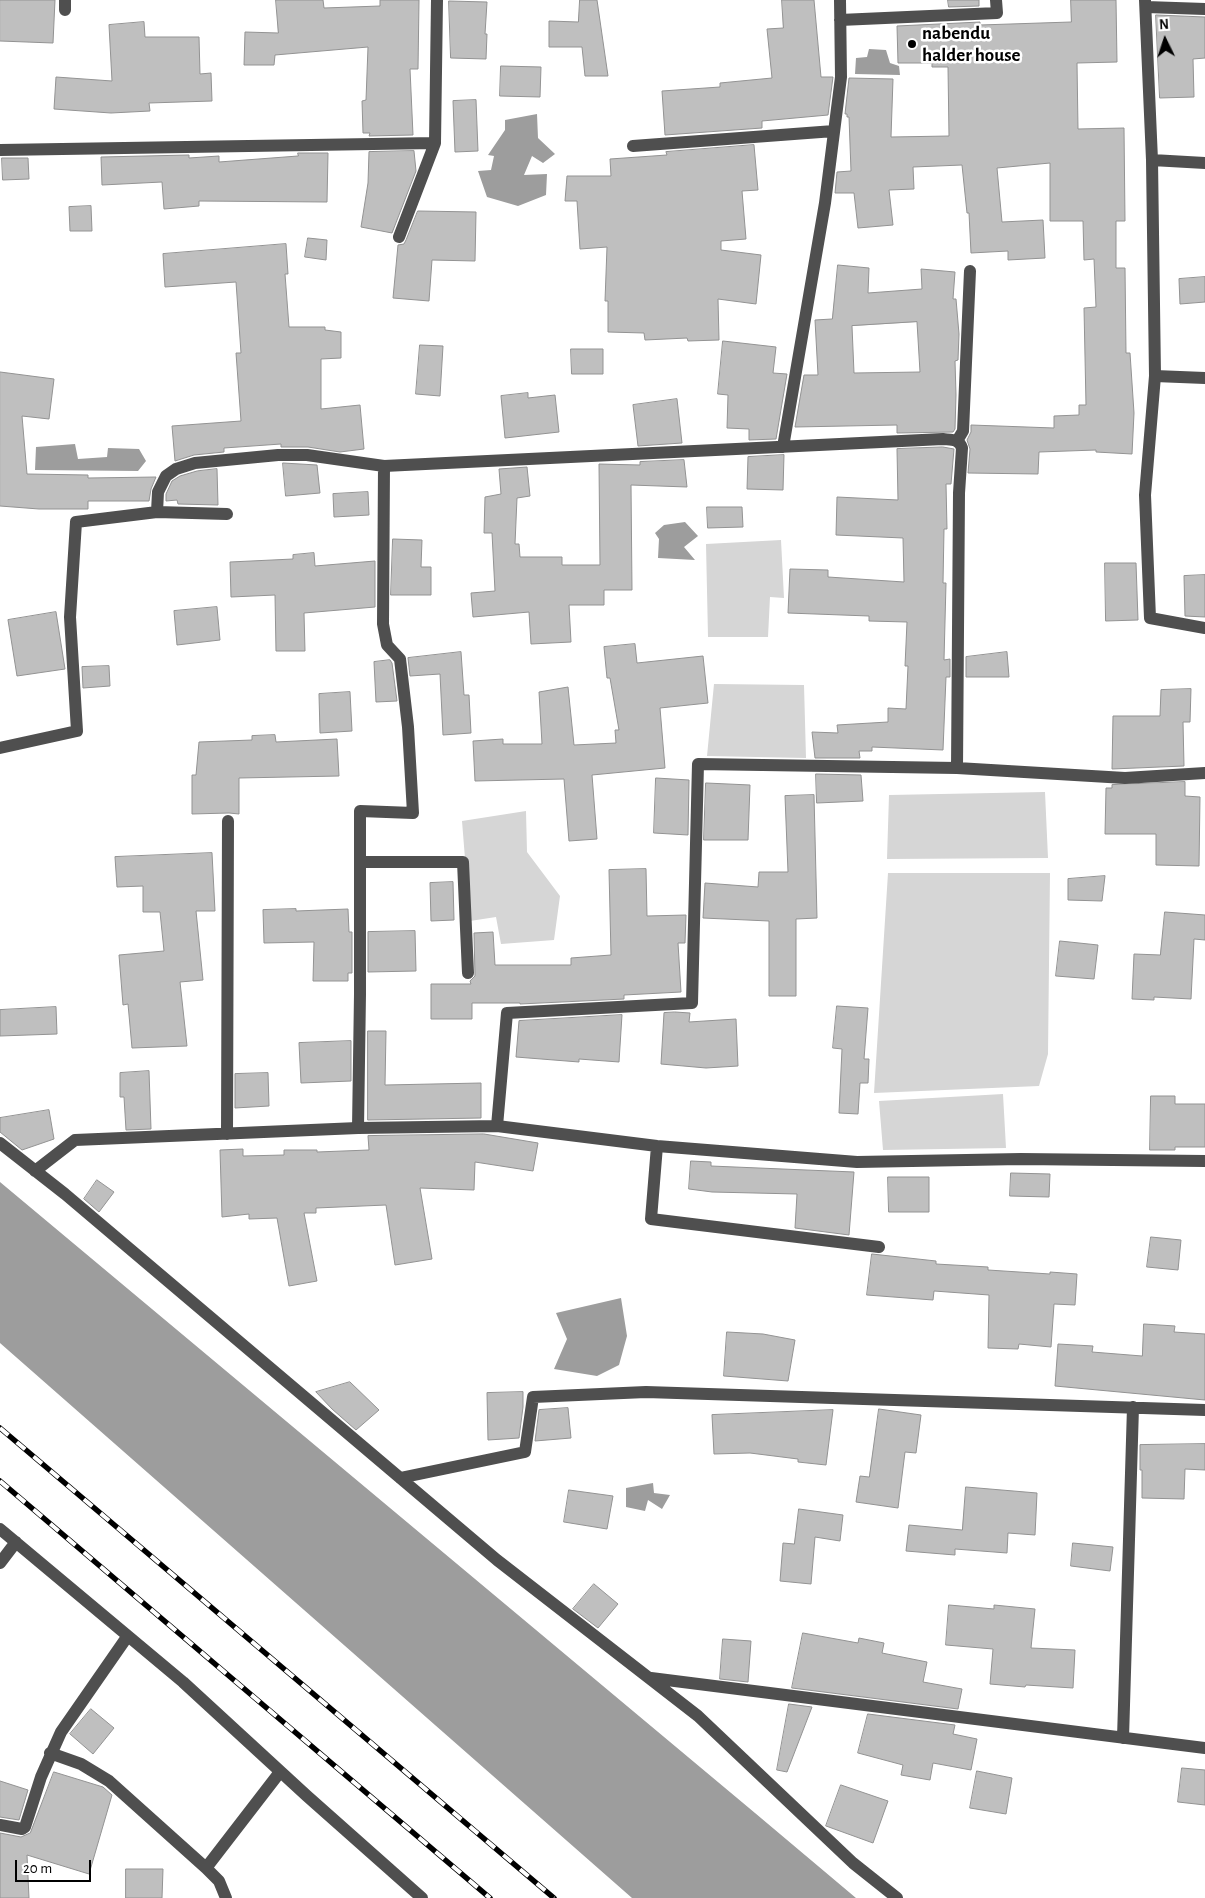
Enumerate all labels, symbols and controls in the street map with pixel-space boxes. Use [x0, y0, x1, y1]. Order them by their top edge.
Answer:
north arrow [1140, 15, 1190, 65]
text: N [1159, 18, 1169, 32]
place label: nabendu halder house [922, 22, 1020, 66]
marker: nabendu halder house [906, 38, 918, 50]
scale bar [18, 1850, 94, 1882]
text: 20 m [23, 1861, 52, 1876]

